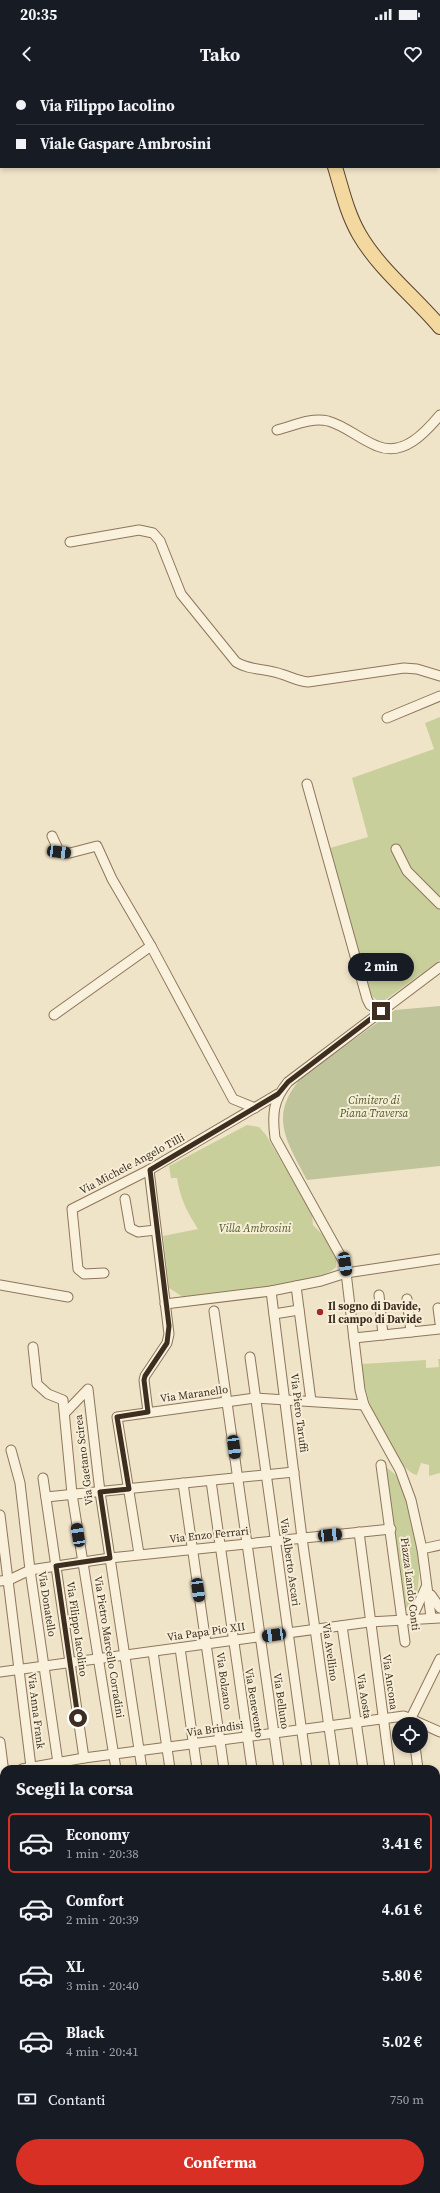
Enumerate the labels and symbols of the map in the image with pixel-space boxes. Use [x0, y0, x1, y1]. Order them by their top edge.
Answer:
car [46, 845, 72, 859]
callout: 2 min [348, 953, 414, 981]
route end [372, 1002, 390, 1020]
park label: Cimitero di Piana Traversa [339, 1093, 409, 1121]
street label: Via Michele Angelo Tilli [77, 1130, 187, 1198]
park label: Villa Ambrosini [219, 1221, 292, 1236]
car [337, 1251, 353, 1277]
place label: Il sogno di Davide, Il campo di Davide [328, 1299, 422, 1327]
marker: Il sogno di Davide, Il campo di Davide [315, 1307, 325, 1317]
street label: Via Piero Taruffi [287, 1373, 311, 1453]
street label: Via Maranello [159, 1382, 229, 1406]
street label: Via Gaetano Scirea [71, 1413, 97, 1506]
car [227, 1434, 241, 1460]
street label: Via Alberto Ascari [276, 1517, 304, 1607]
car [70, 1522, 86, 1548]
street label: Via Enzo Ferrari [169, 1523, 249, 1547]
car [317, 1528, 343, 1542]
street label: Piazza Lando Conti [397, 1537, 423, 1631]
street label: Via Donatello [34, 1570, 60, 1638]
street label: Via Pietro Marcello Corradini [90, 1575, 128, 1719]
car [190, 1577, 206, 1603]
street label: Via Filippo Iacolino [63, 1581, 91, 1677]
street label: Via Papa Pio XII [166, 1619, 246, 1645]
street label: Via Avellino [318, 1622, 342, 1682]
car [261, 1627, 287, 1643]
street label: Via Bolzano [213, 1651, 235, 1711]
street label: Via Ancona [379, 1653, 401, 1711]
street label: Via Benevento [241, 1667, 267, 1739]
street label: Via Anna Frank [24, 1672, 48, 1751]
street label: Via Belluno [270, 1672, 292, 1730]
street label: Via Aosta [353, 1672, 375, 1720]
route start [69, 1709, 87, 1727]
street label: Via Brindisi [185, 1718, 245, 1740]

